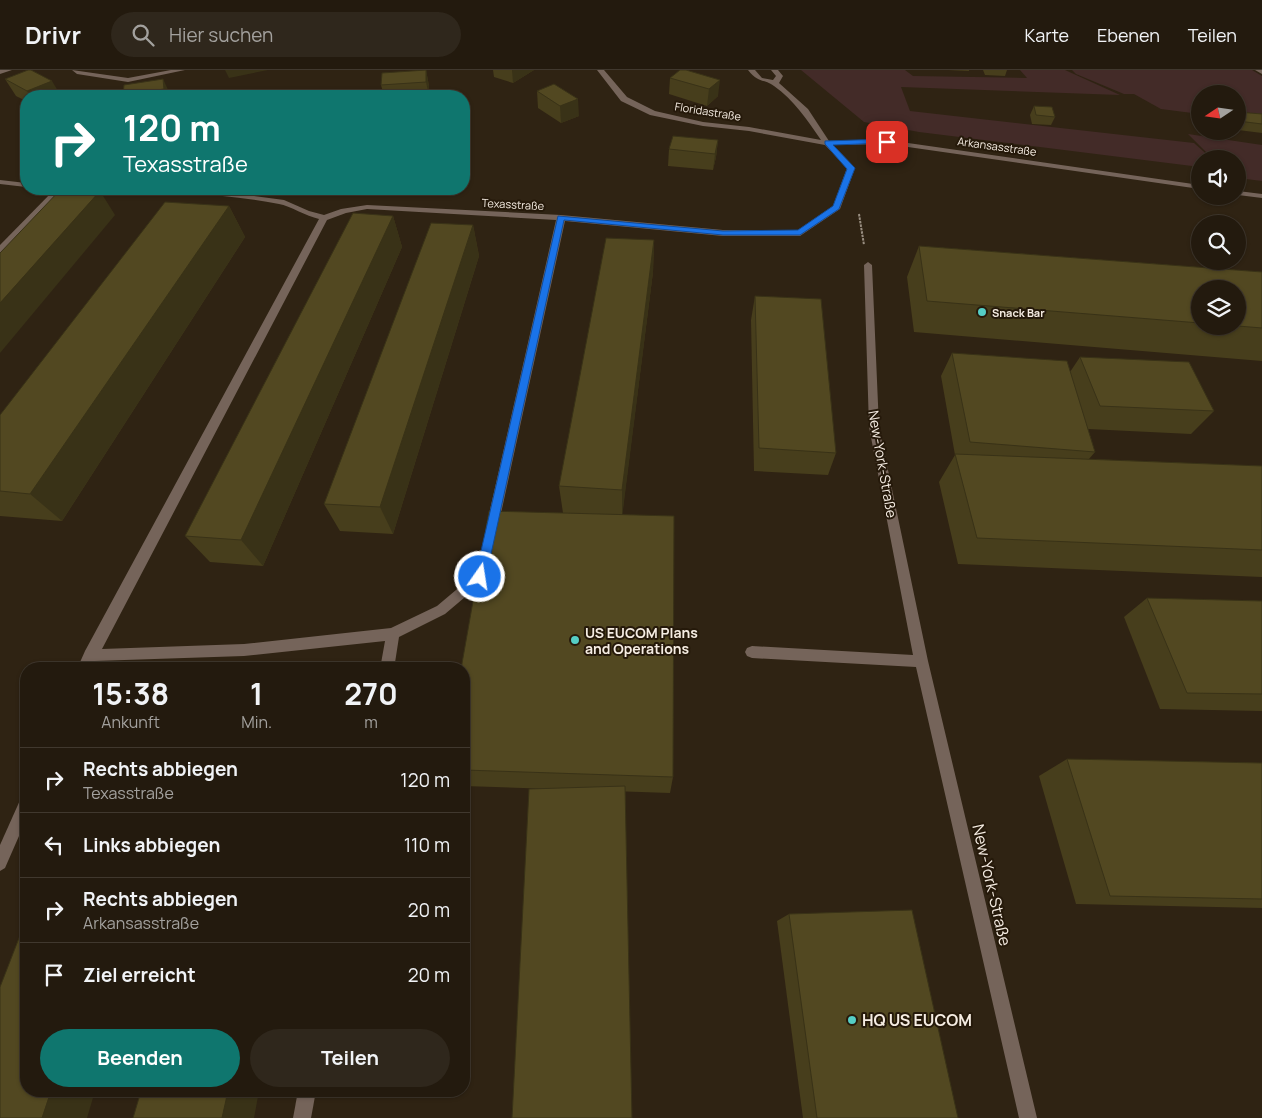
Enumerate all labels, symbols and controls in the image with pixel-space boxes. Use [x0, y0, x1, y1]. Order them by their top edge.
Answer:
search box [111, 12, 461, 57]
text: Drivr [25, 18, 81, 51]
icon: search [129, 21, 157, 49]
text: Hier suchen [169, 22, 273, 48]
text: Karte [1025, 23, 1069, 47]
text: Ebenen [1097, 23, 1160, 47]
text: Teilen [1188, 23, 1237, 47]
north arrow [1191, 85, 1246, 140]
map controls [1191, 85, 1246, 335]
street label: Floridastraße [674, 98, 743, 124]
text: 120 m [123, 104, 221, 152]
icon: right [40, 110, 105, 175]
pin [866, 121, 908, 163]
icon: arrive [873, 128, 901, 156]
street label: Arkansasstraße [956, 133, 1038, 159]
text: Texasstraße [123, 149, 248, 179]
button: sound [1191, 150, 1246, 205]
street label: Texasstraße [481, 195, 545, 213]
button: search [1191, 215, 1246, 270]
button: layers [1191, 280, 1246, 335]
place label: Snack Bar [992, 305, 1045, 320]
marker: Snack Bar [976, 306, 988, 318]
street label: New-York-Straße [864, 409, 902, 519]
position arrow [453, 550, 505, 602]
place label: US EUCOM Plans and Operations [585, 623, 698, 658]
marker: US EUCOM Plans and Operations [569, 634, 581, 646]
text: 15:38 [92, 673, 169, 714]
text: 1 [250, 673, 263, 714]
text: 270 [344, 673, 398, 714]
text: Ankunft [101, 711, 160, 733]
text: Min. [241, 711, 272, 733]
text: m [364, 711, 378, 733]
text: Rechts abbiegen [83, 756, 238, 782]
icon: right [40, 766, 68, 794]
text: 120 m [400, 767, 450, 793]
text: Texasstraße [83, 782, 174, 804]
street label: New-York-Straße [967, 822, 1017, 948]
icon: left [40, 831, 68, 859]
text: Links abbiegen [83, 832, 220, 858]
text: 110 m [404, 832, 450, 858]
text: Rechts abbiegen [83, 886, 238, 912]
icon: right [40, 896, 68, 924]
text: 20 m [408, 897, 450, 923]
text: Arkansasstraße [83, 912, 199, 934]
icon: arrive [40, 961, 68, 989]
text: Ziel erreicht [83, 962, 196, 988]
text: 20 m [408, 962, 450, 988]
place label: HQ US EUCOM [862, 1009, 972, 1031]
marker: HQ US EUCOM [846, 1014, 858, 1026]
button: Beenden [40, 1029, 240, 1087]
button: Teilen [250, 1029, 450, 1087]

